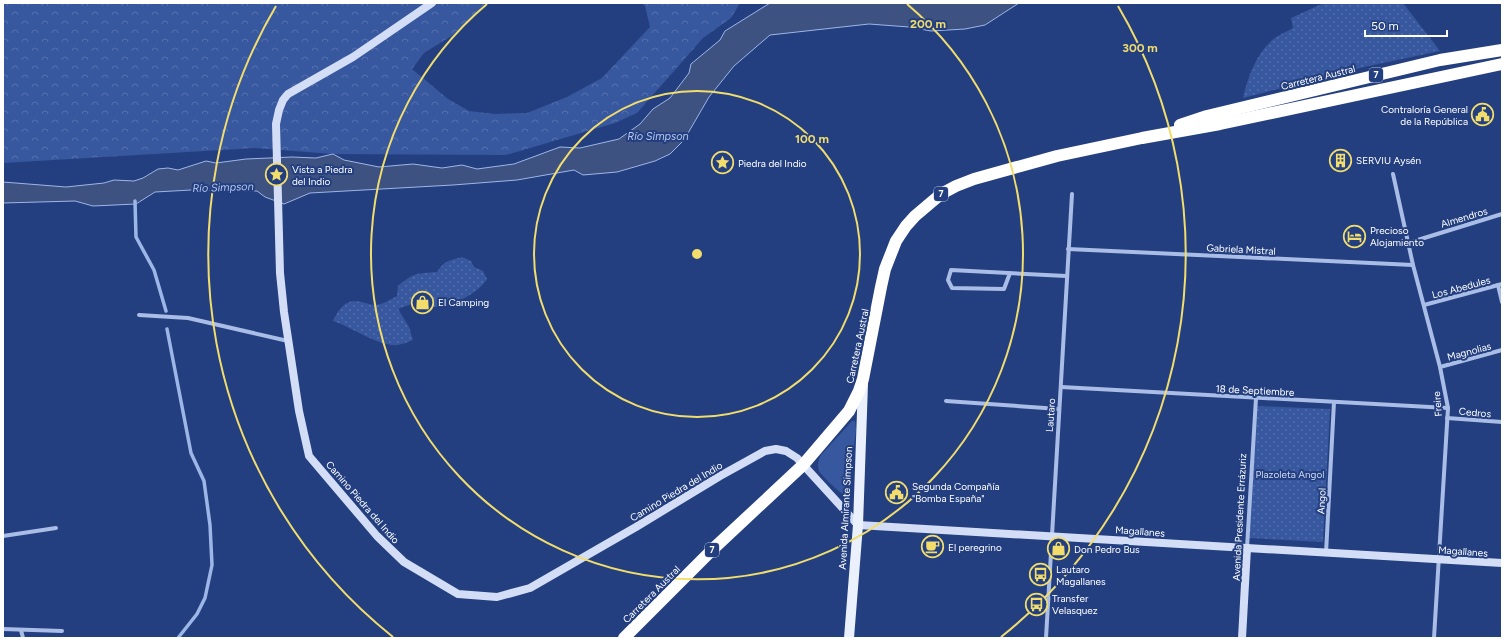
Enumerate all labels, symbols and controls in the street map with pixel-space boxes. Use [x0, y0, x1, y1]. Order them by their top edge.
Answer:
scale bar [1365, 12, 1447, 38]
text: 200 m [910, 17, 946, 31]
text: 50 m [1371, 19, 1399, 33]
text: 300 m [1122, 41, 1158, 55]
street label: Carretera Austral [1280, 62, 1357, 93]
road number: 7 [1369, 68, 1383, 82]
public building icon: Contraloría General de la República [1470, 102, 1496, 128]
place label: Contraloría General de la República [1381, 103, 1468, 128]
water label: Río Simpson [627, 130, 689, 143]
text: 100 m [795, 132, 829, 146]
building icon: SERVIU Aysén [1327, 147, 1353, 173]
place icon: Piedra del Indio [710, 150, 736, 176]
place label: SERVIU Aysén [1356, 154, 1422, 167]
place label: Piedra del Indio [738, 157, 807, 170]
place icon: Vista a Piedra del Indio [263, 162, 289, 188]
place label: Vista a Piedra del Indio [292, 163, 353, 188]
water label: Río Simpson [192, 180, 254, 195]
road number: 7 [934, 187, 948, 201]
street label: Almendros [1439, 204, 1489, 231]
hotel icon: Precioso Alojamiento [1341, 223, 1367, 249]
place label: Precioso Alojamiento [1370, 224, 1424, 249]
street label: Gabriela Mistral [1206, 241, 1276, 258]
centre of rings [690, 247, 704, 261]
street label: Los Abedules [1430, 273, 1492, 302]
shop icon: El Camping [410, 289, 436, 315]
place label: El Camping [438, 296, 489, 309]
street label: Carretera Austral [843, 307, 872, 385]
street label: Magnolias [1446, 339, 1493, 364]
street label: 18 de Septiembre [1215, 382, 1295, 399]
street label: Freire [1430, 390, 1445, 417]
street label: Lautaro [1043, 397, 1058, 432]
street label: Cedros [1458, 405, 1492, 420]
street label: Avenida Almirante Simpson [836, 446, 855, 570]
street label: Avenida Presidente Errázuriz [1230, 453, 1249, 581]
street label: Camino Piedra del Indio [323, 458, 402, 547]
street label: Camino Piedra del Indio [628, 459, 725, 524]
park label: Plazoleta Angol [1255, 468, 1325, 481]
public building icon: Segunda Compañía "Bomba España" [883, 479, 909, 505]
place label: Segunda Compañía "Bomba España" [912, 480, 1000, 505]
street label: Angol [1314, 488, 1329, 514]
street label: Magallanes [1115, 523, 1166, 540]
cafe icon: El peregrino [920, 534, 946, 560]
shop icon: Don Pedro Bus [1046, 536, 1072, 562]
place label: El peregrino [948, 541, 1002, 554]
road number: 7 [705, 543, 719, 557]
place label: Don Pedro Bus [1074, 543, 1140, 556]
street label: Magallanes [1438, 543, 1489, 560]
bus stop icon: Lautaro Magallanes [1027, 562, 1053, 588]
street label: Carretera Austral [620, 563, 683, 626]
place label: Lautaro Magallanes [1056, 563, 1106, 588]
bus stop icon: Transfer Velasquez [1023, 591, 1049, 617]
place label: Transfer Velasquez [1052, 592, 1098, 617]

